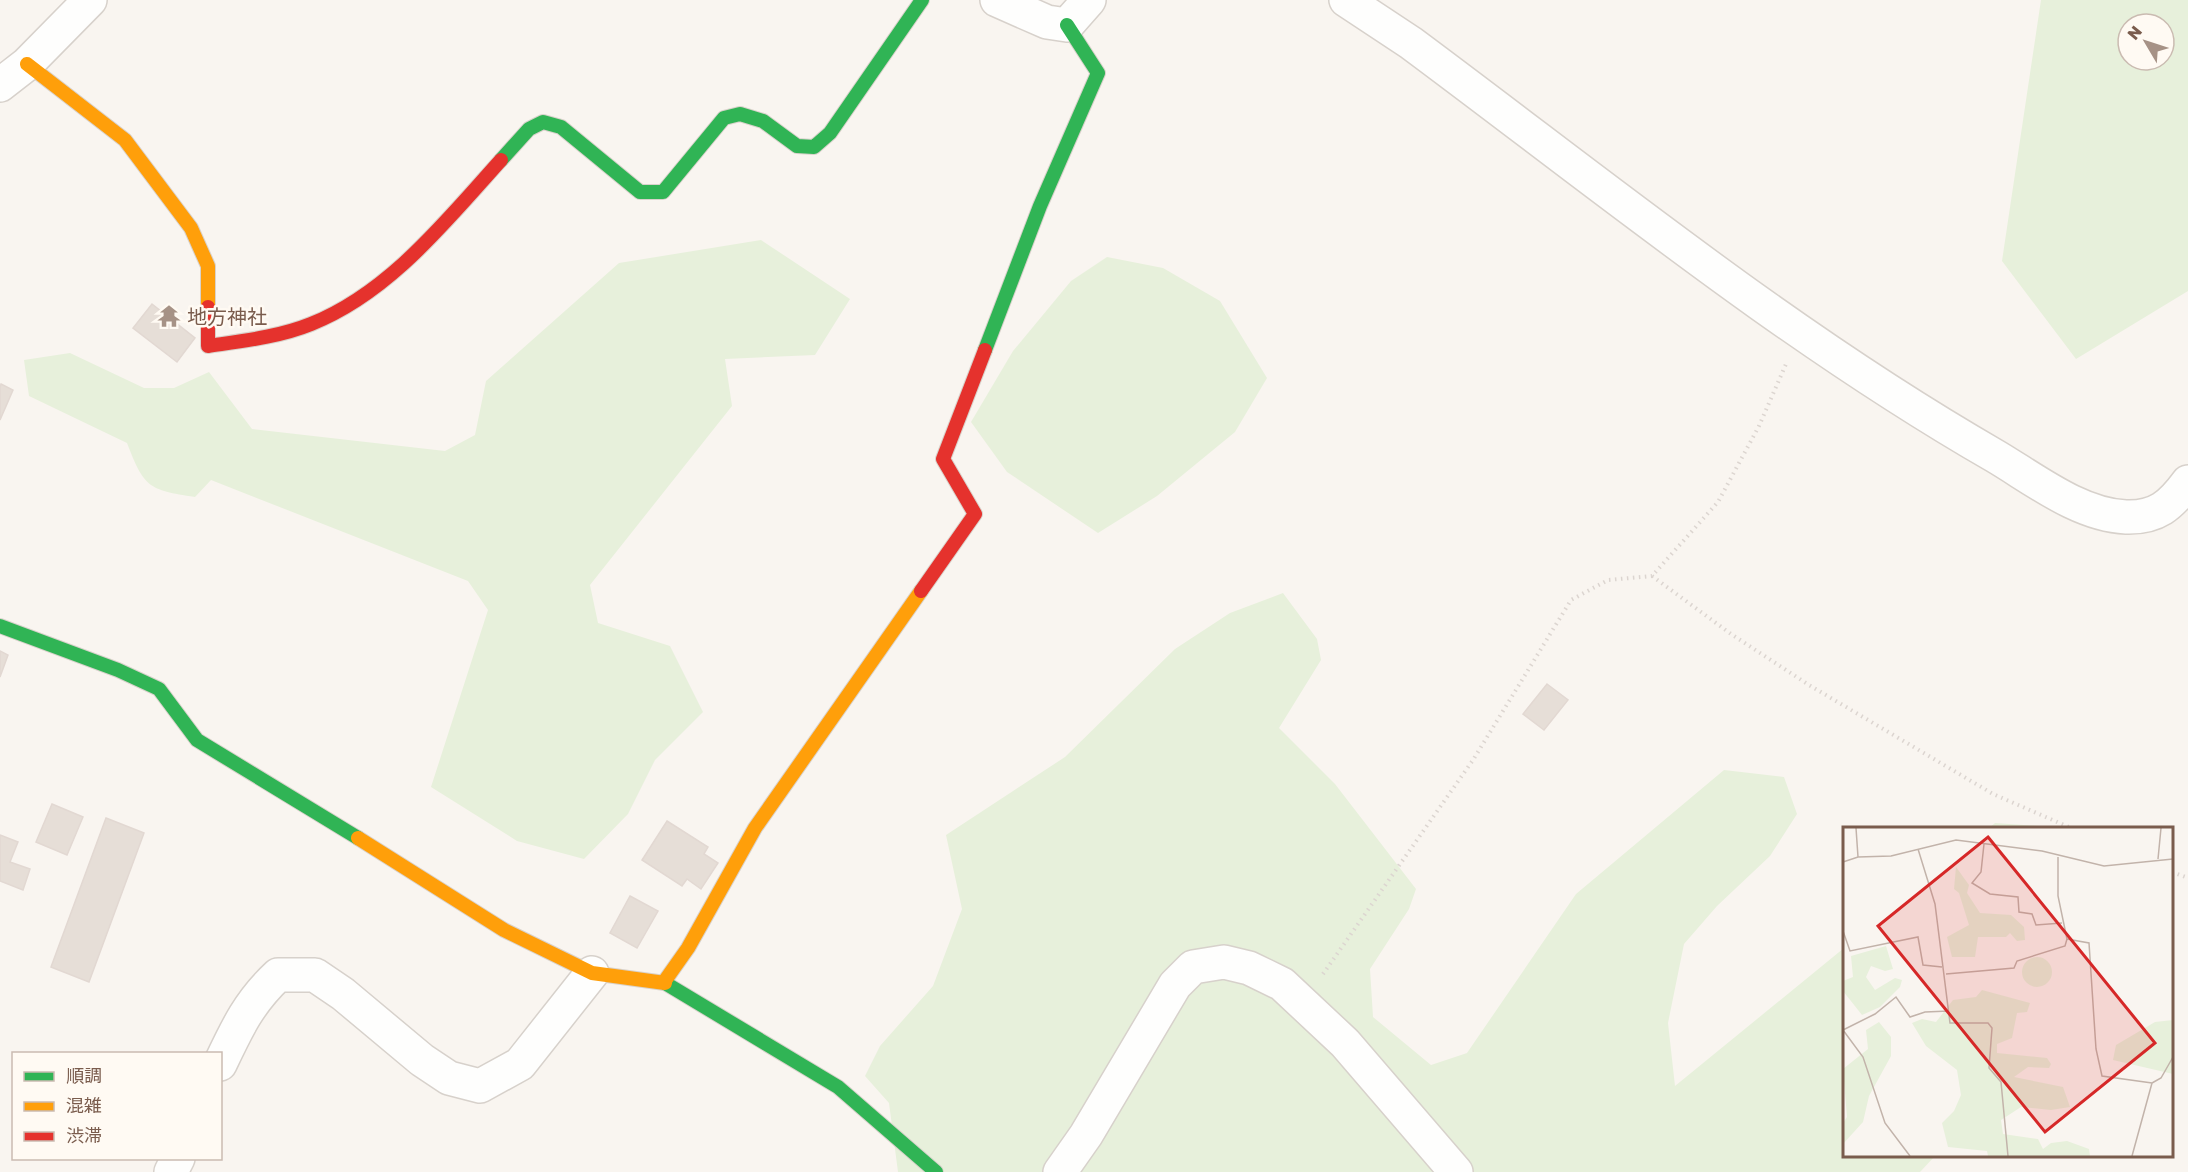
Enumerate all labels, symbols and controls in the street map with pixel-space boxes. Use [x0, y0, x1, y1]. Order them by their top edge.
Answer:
north arrow [2116, 12, 2176, 72]
text: N [2123, 22, 2146, 44]
temple icon: 地方神社 [156, 303, 182, 329]
place label: 地方神社 [187, 304, 267, 328]
inset map [1843, 827, 2173, 1157]
legend [12, 1052, 222, 1160]
text: 順調 [66, 1064, 102, 1086]
text: 混雑 [66, 1094, 102, 1116]
text: 渋滞 [66, 1124, 102, 1146]

